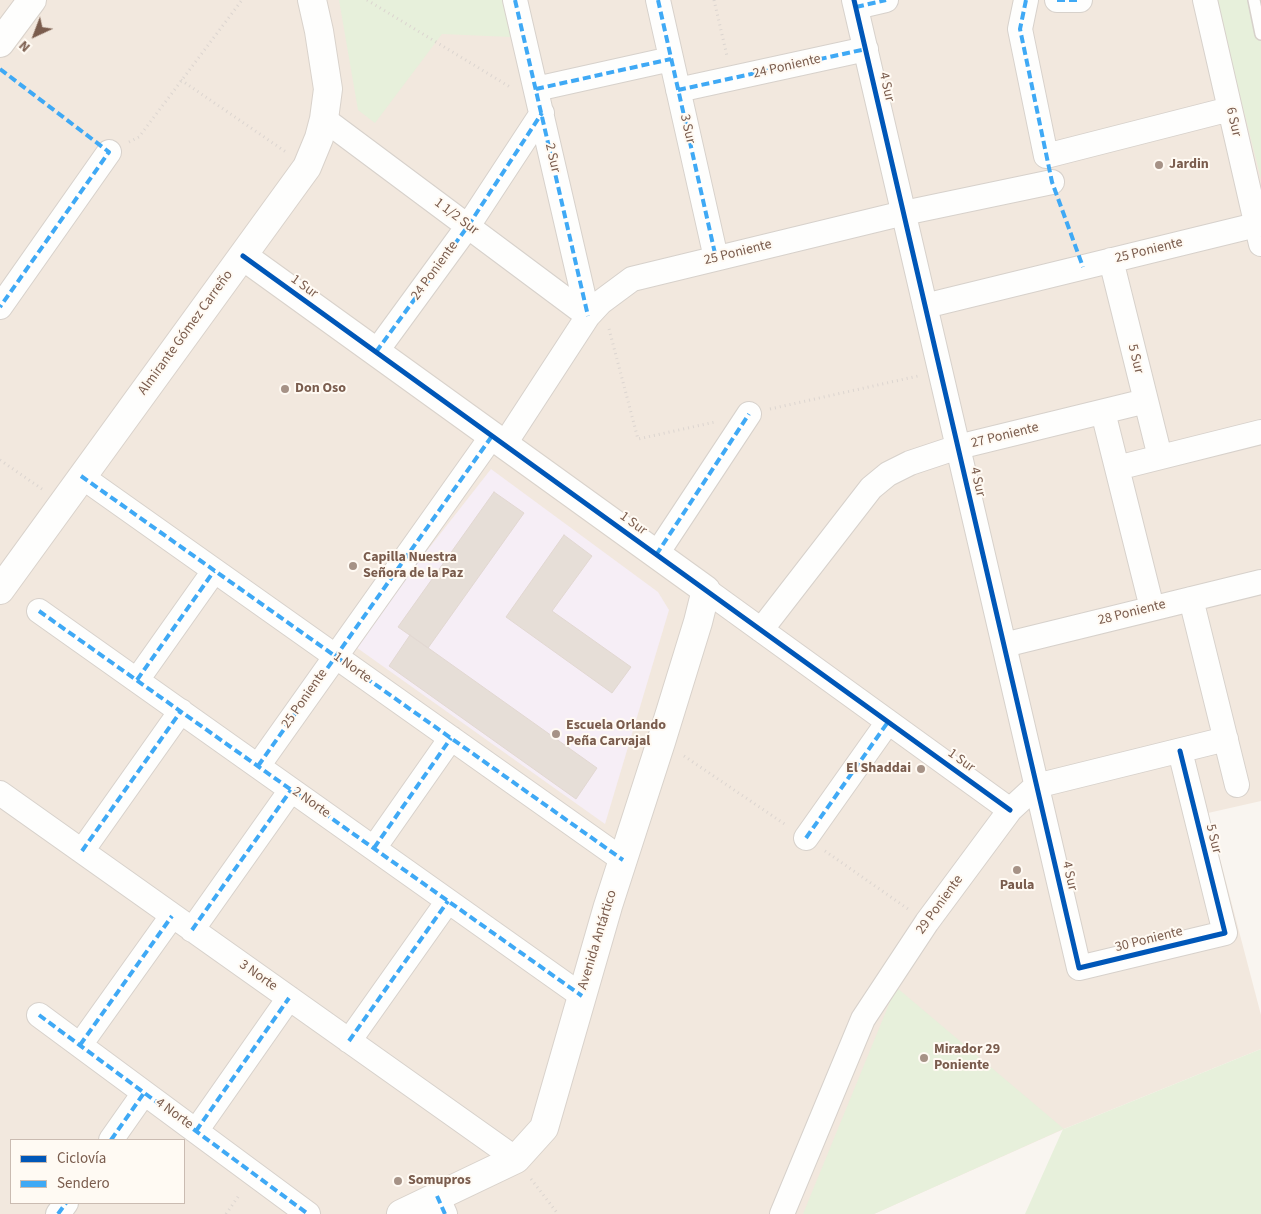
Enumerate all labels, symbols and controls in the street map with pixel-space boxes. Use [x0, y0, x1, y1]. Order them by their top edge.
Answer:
north arrow [10, 10, 60, 60]
text: N [15, 35, 35, 56]
street label: 24 Poniente [751, 51, 823, 83]
street label: 4 Sur [874, 71, 898, 103]
street label: 6 Sur [1221, 106, 1245, 138]
street label: 3 Sur [675, 113, 699, 145]
street label: 2 Sur [540, 142, 564, 174]
place label: Jardin [1169, 157, 1209, 173]
marker: Jardin [1153, 159, 1165, 171]
street label: 1 1/2 Sur [430, 195, 482, 239]
street label: 25 Poniente [1113, 234, 1185, 268]
street label: 25 Poniente [702, 236, 774, 270]
street label: 24 Poniente [408, 238, 462, 304]
street label: Almirante Gómez Carreño [135, 267, 237, 399]
street label: 1 Sur [287, 271, 321, 303]
street label: 5 Sur [1123, 343, 1147, 375]
place label: Don Oso [295, 381, 346, 397]
marker: Don Oso [279, 383, 291, 395]
street label: 27 Poniente [969, 419, 1041, 453]
street label: 4 Sur [965, 466, 989, 498]
street label: 1 Sur [616, 508, 650, 540]
place label: Capilla Nuestra Señora de la Paz [363, 550, 463, 582]
marker: Capilla Nuestra Señora de la Paz [347, 560, 359, 572]
street label: 28 Poniente [1096, 596, 1168, 630]
street label: 1 Norte [330, 649, 374, 687]
street label: 25 Poniente [278, 666, 332, 732]
place label: Escuela Orlando Peña Carvajal [566, 718, 666, 750]
marker: Escuela Orlando Peña Carvajal [550, 728, 562, 740]
street label: 1 Sur [944, 745, 978, 777]
place label: El Shaddai [846, 761, 911, 777]
marker: El Shaddai [915, 763, 927, 775]
street label: 2 Norte [289, 784, 333, 822]
street label: 5 Sur [1201, 823, 1225, 855]
street label: 4 Sur [1057, 860, 1081, 892]
marker: Paula [1011, 864, 1023, 876]
street label: 29 Poniente [913, 872, 967, 938]
place label: Paula [1000, 878, 1034, 894]
street label: Avenida Antártico [575, 888, 621, 992]
street label: 30 Poniente [1113, 923, 1185, 957]
street label: 3 Norte [236, 957, 280, 995]
place label: Mirador 29 Poniente [934, 1042, 1000, 1074]
marker: Mirador 29 Poniente [918, 1052, 930, 1064]
street label: 4 Norte [152, 1095, 196, 1133]
legend [10, 1139, 185, 1204]
text: Ciclovía [57, 1148, 106, 1169]
text: Sendero [57, 1173, 110, 1194]
place label: Somupros [408, 1173, 471, 1189]
marker: Somupros [392, 1175, 404, 1187]

